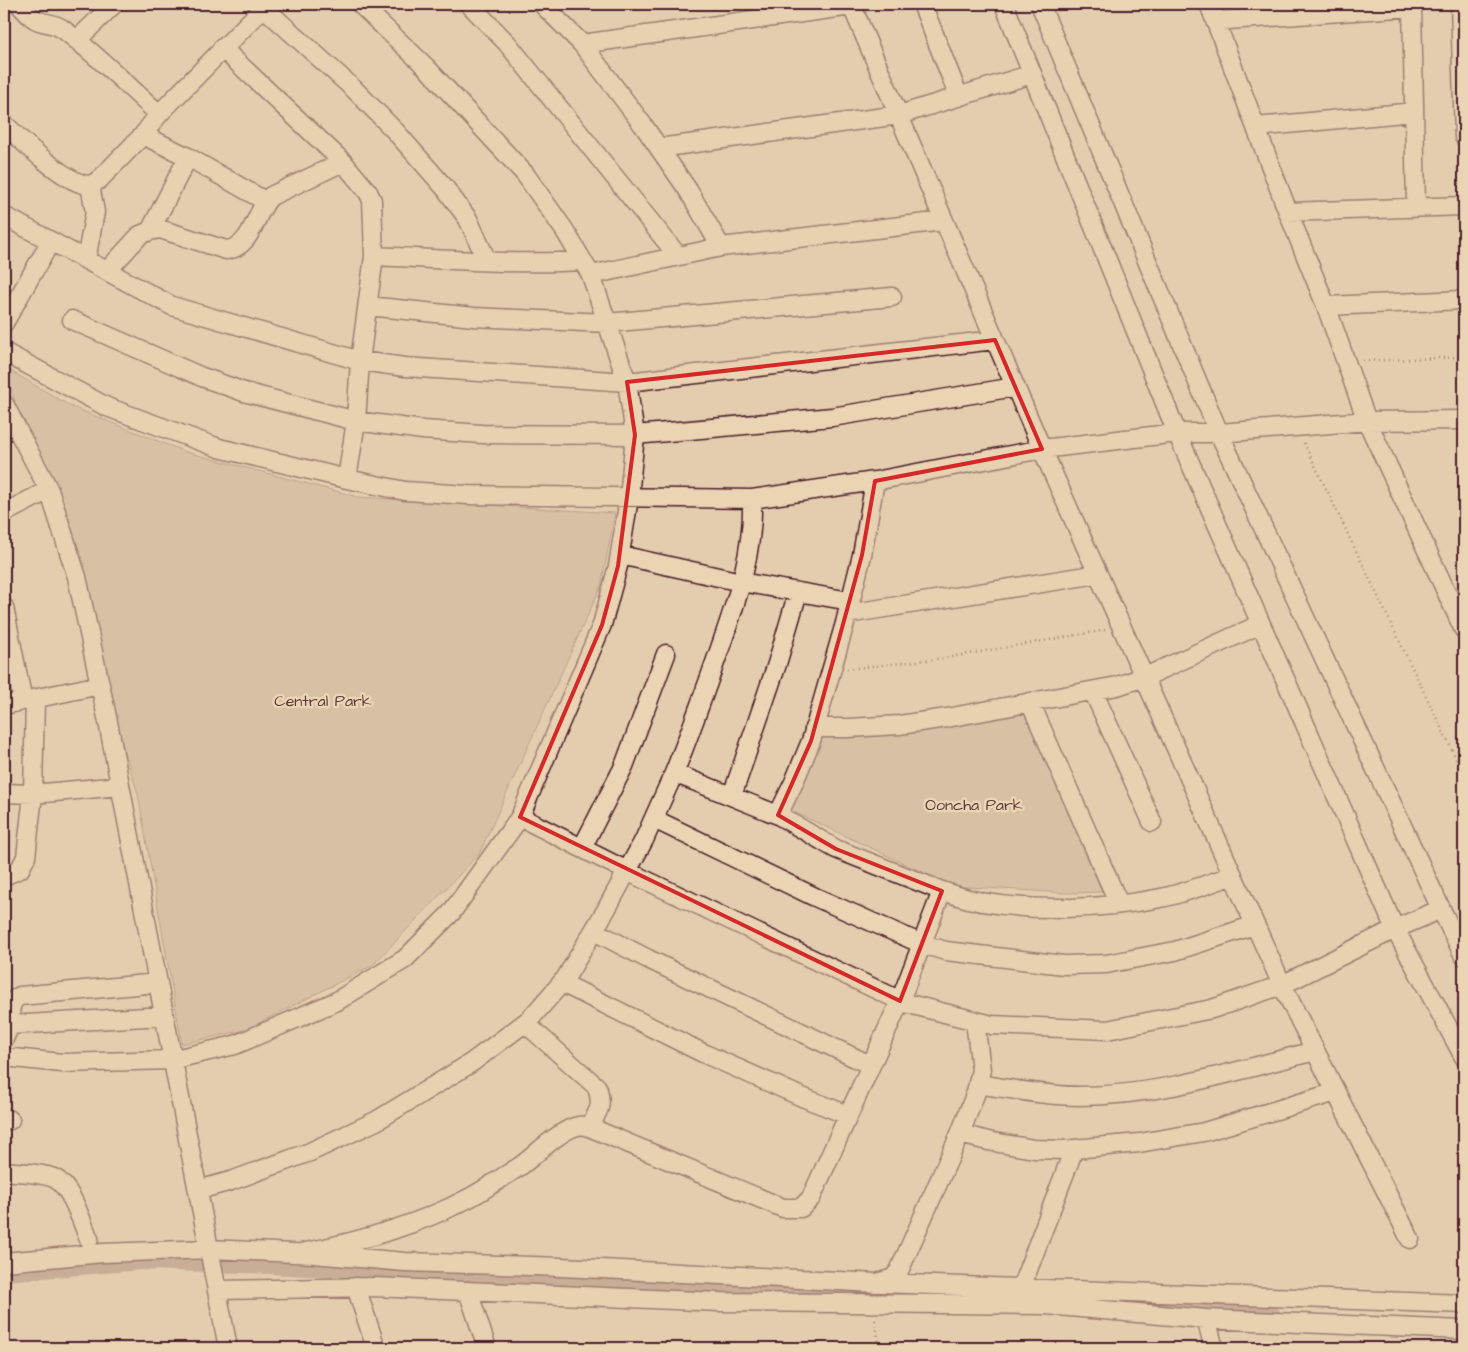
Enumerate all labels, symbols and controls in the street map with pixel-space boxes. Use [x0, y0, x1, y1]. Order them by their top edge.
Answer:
park label: Central Park [274, 690, 372, 712]
park label: Ooncha Park [925, 794, 1023, 816]

